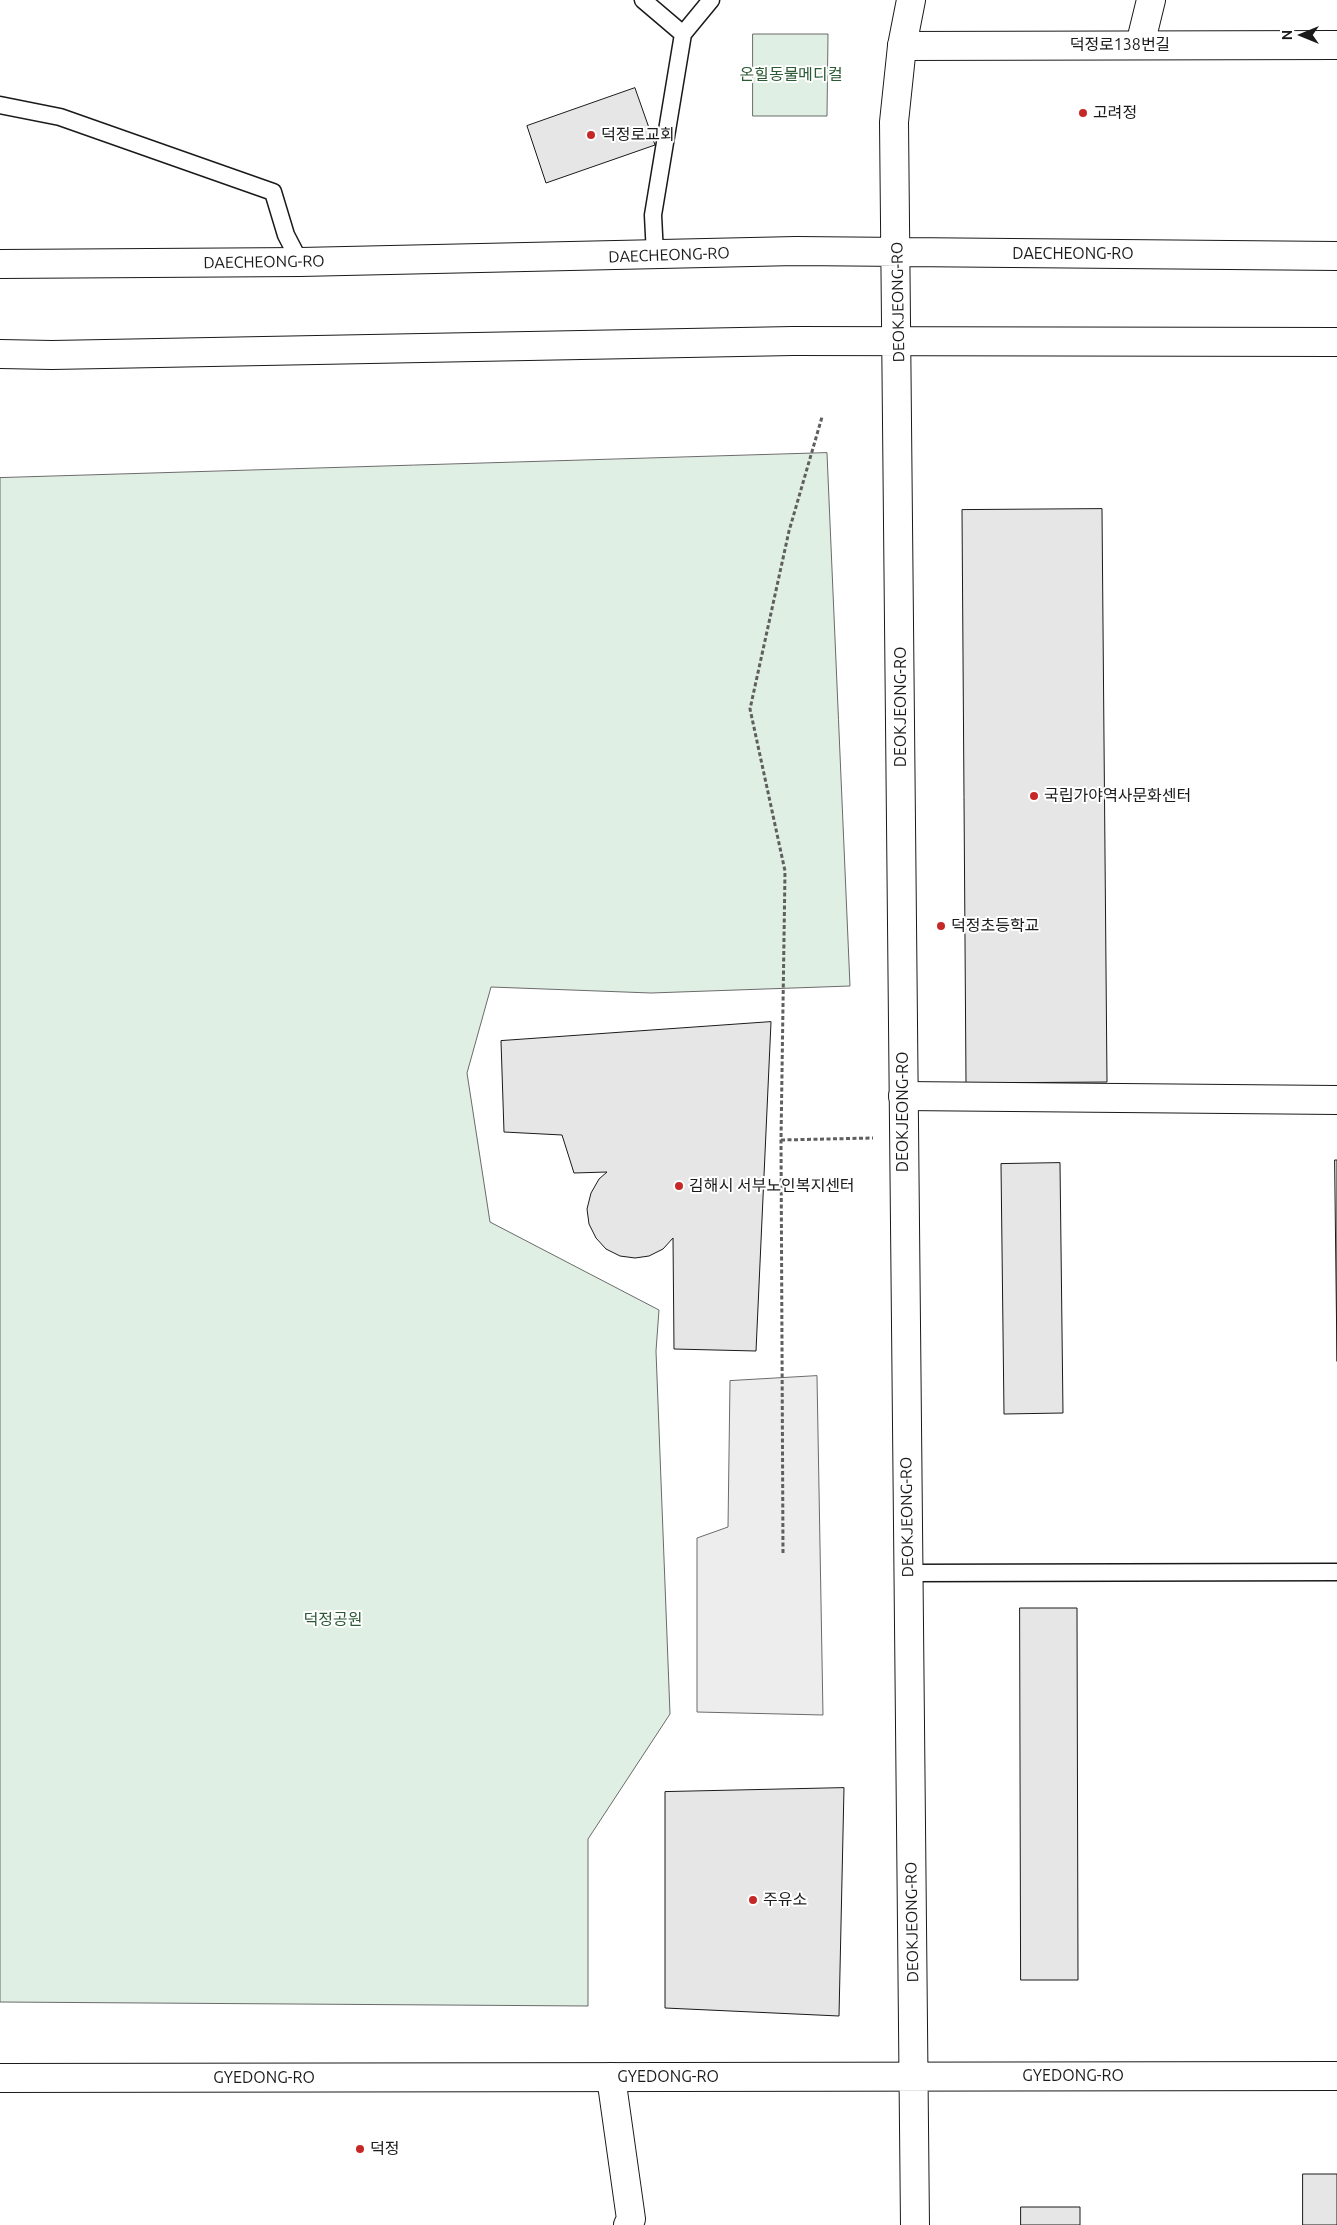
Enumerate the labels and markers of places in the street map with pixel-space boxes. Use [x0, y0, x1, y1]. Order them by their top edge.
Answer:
place label: 고려정 [1093, 103, 1137, 123]
marker: 고려정 [1077, 107, 1089, 119]
place label: 덕정로교회 [601, 125, 675, 145]
marker: 덕정로교회 [585, 129, 597, 141]
place label: 국립가야역사문화센터 [1044, 786, 1191, 806]
marker: 국립가야역사문화센터 [1028, 790, 1040, 802]
place label: 덕정초등학교 [951, 916, 1039, 936]
marker: 덕정초등학교 [935, 920, 947, 932]
place label: 김해시 서부노인복지센터 [689, 1176, 855, 1196]
marker: 김해시 서부노인복지센터 [673, 1180, 685, 1192]
place label: 주유소 [763, 1890, 807, 1910]
marker: 주유소 [747, 1894, 759, 1906]
place label: 덕정 [370, 2139, 399, 2159]
marker: 덕정 [354, 2143, 366, 2155]

